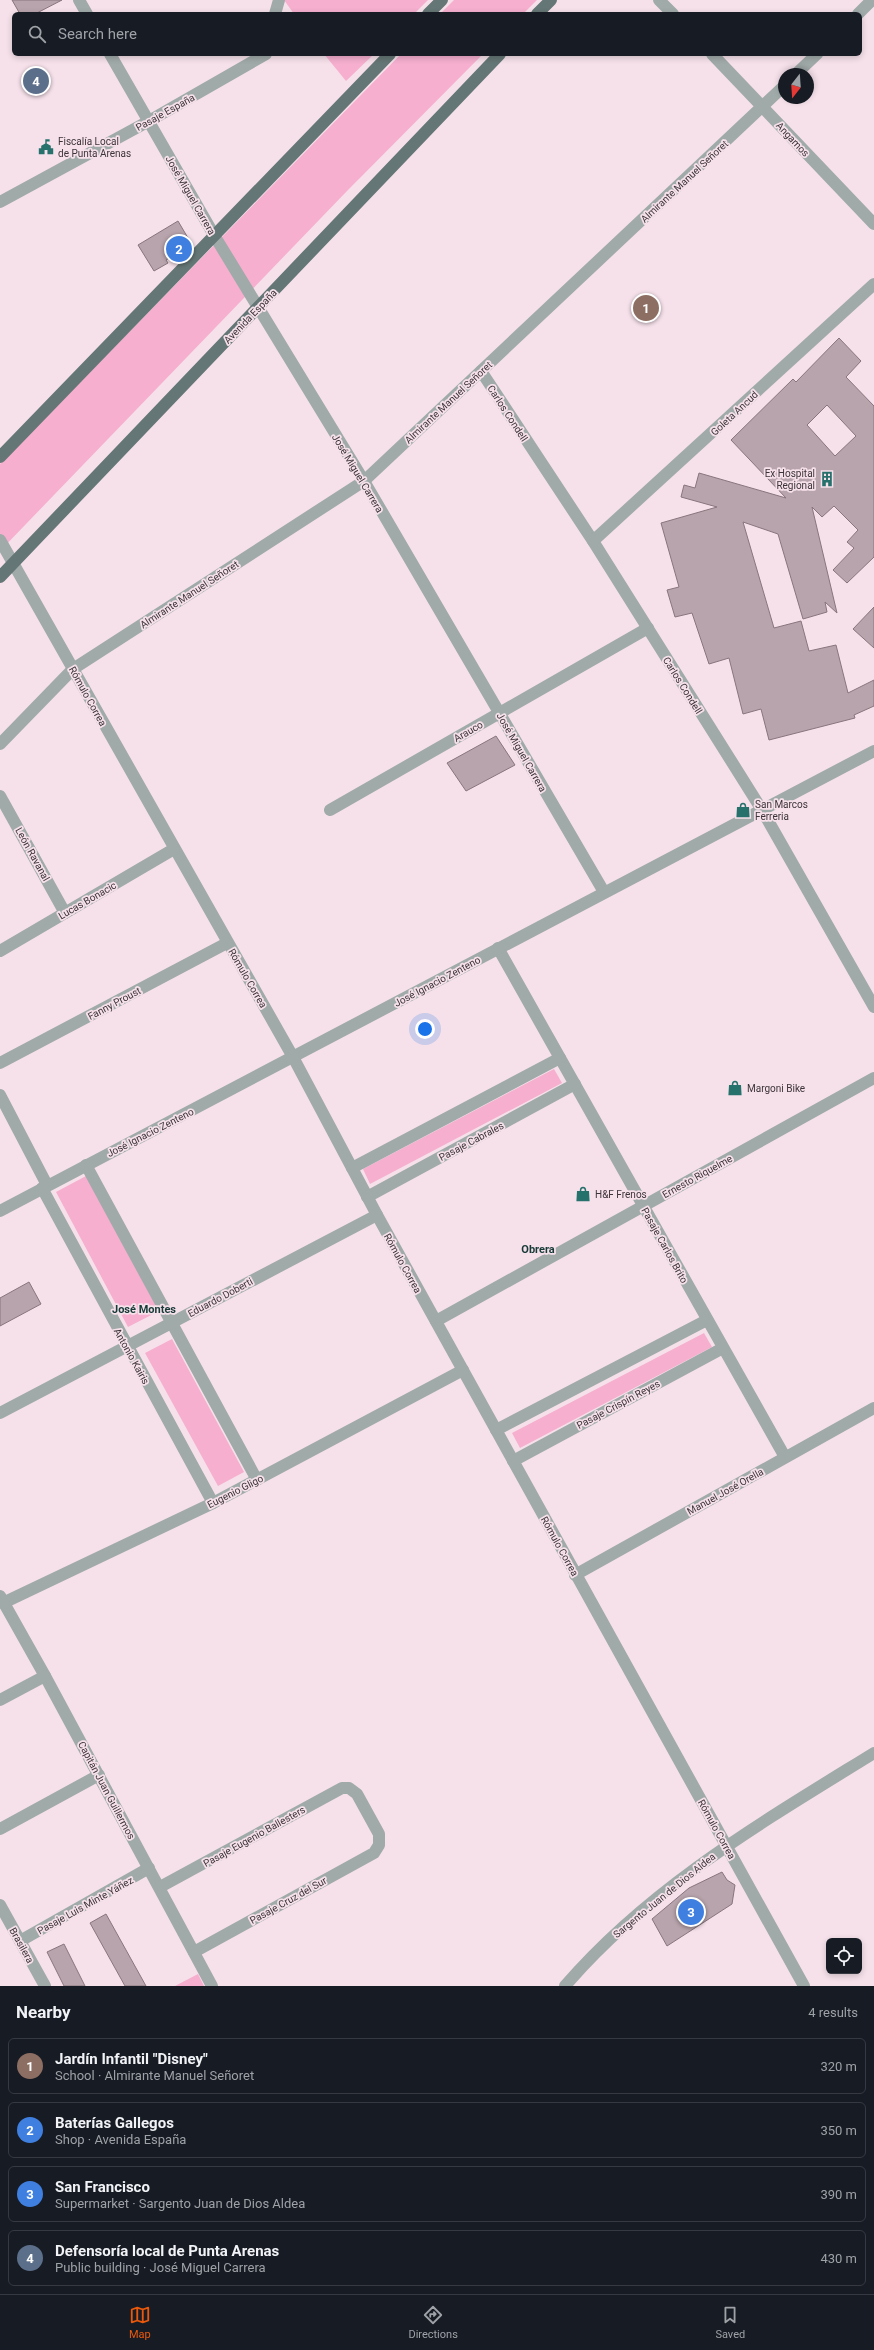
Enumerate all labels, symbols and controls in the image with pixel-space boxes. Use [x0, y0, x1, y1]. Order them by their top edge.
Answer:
search box [12, 12, 862, 56]
icon: search [26, 23, 48, 45]
text: Search here [58, 25, 137, 43]
pin: 4 [23, 66, 49, 96]
north arrow [778, 68, 814, 104]
street label: Pasaje España [134, 92, 196, 133]
street label: Angamos [774, 120, 811, 159]
place label: Fiscalía Local de Punta Arenas [58, 136, 131, 159]
public building icon: Fiscalía Local de Punta Arenas [37, 138, 55, 156]
street label: Almirante Manuel Señoret [638, 138, 730, 225]
street label: José Miguel Carrera [163, 154, 218, 237]
pin: 2 [166, 234, 192, 264]
street label: Avenida España [222, 287, 279, 346]
pin: 1 [633, 293, 659, 323]
street label: Almirante Manuel Señoret [402, 359, 494, 446]
street label: Carlos Condell [485, 383, 530, 443]
street label: Goleta Ancud [709, 389, 760, 438]
street label: José Miguel Carrera [330, 432, 385, 514]
place label: Ex Hospital Regional [765, 468, 815, 491]
building icon: Ex Hospital Regional [818, 470, 836, 488]
street label: Almirante Manuel Señoret [138, 558, 241, 630]
street label: Carlos Condell [661, 655, 704, 716]
street label: Rómulo Correa [67, 665, 108, 728]
street label: José Miguel Carrera [494, 711, 549, 794]
street label: Arauco [452, 719, 485, 744]
place label: San Marcos Ferreria [755, 799, 808, 822]
shop icon: San Marcos Ferreria [734, 801, 752, 819]
street label: León Ravanal [13, 826, 52, 883]
street label: Lucas Bonacic [56, 879, 118, 921]
street label: Rómulo Correa [226, 947, 269, 1010]
street label: José Ignacio Zenteno [392, 954, 482, 1009]
street label: Fanny Proust [86, 985, 143, 1022]
your location [415, 1019, 435, 1039]
shop icon: Margoni Bike [726, 1079, 744, 1097]
place label: Margoni Bike [747, 1083, 805, 1094]
street label: José Ignacio Zenteno [105, 1106, 196, 1159]
street label: Pasaje Cabrales [437, 1120, 505, 1163]
street label: Ernesto Riquelme [660, 1153, 734, 1200]
shop icon: H&F Frenos [574, 1185, 592, 1203]
place label: H&F Frenos [595, 1189, 647, 1200]
street label: Pasaje Carlos Brito [639, 1206, 690, 1285]
street label: Rómulo Correa [382, 1232, 423, 1295]
district label: Obrera [521, 1243, 555, 1256]
street label: Eduardo Doberti [186, 1276, 255, 1319]
district label: José Montes [112, 1303, 176, 1316]
street label: Antonio Kairis [112, 1326, 151, 1386]
street label: Pasaje Crispín Reyes [575, 1378, 662, 1431]
street label: Manuel José Orella [685, 1466, 765, 1517]
street label: Eugenio Gligo [205, 1473, 265, 1510]
street label: Rómulo Correa [539, 1515, 580, 1578]
street label: Capitán Juan Guillermos [76, 1739, 137, 1841]
street label: Rómulo Correa [696, 1798, 737, 1861]
street label: Pasaje Eugenio Ballesters [201, 1804, 307, 1869]
street label: Sargento Juan de Dios Aldea [611, 1851, 718, 1940]
street label: Pasaje Luis Minte Yáñez [35, 1874, 135, 1936]
street label: Pasaje Cruz del Sur [248, 1874, 329, 1926]
pin: 3 [678, 1897, 704, 1927]
street label: Brasilera [7, 1926, 36, 1965]
map controls [826, 1938, 862, 1974]
button: locate [826, 1938, 862, 1974]
text: Nearby [16, 2002, 71, 2022]
text: 4 results [808, 2005, 858, 2020]
text: Jardín Infantil "Disney" [55, 2050, 208, 2068]
text: 1 [26, 2059, 34, 2074]
text: 320 m [820, 2059, 857, 2074]
text: School · Almirante Manuel Señoret [55, 2068, 254, 2083]
text: Baterías Gallegos [55, 2114, 174, 2132]
text: 2 [26, 2123, 34, 2138]
text: 350 m [820, 2123, 857, 2138]
text: Shop · Avenida España [55, 2132, 186, 2147]
text: San Francisco [55, 2178, 150, 2196]
text: 3 [26, 2187, 34, 2202]
text: 390 m [820, 2187, 857, 2202]
text: Supermarket · Sargento Juan de Dios Aldea [55, 2196, 305, 2211]
text: Defensoría local de Punta Arenas [55, 2242, 279, 2260]
text: 4 [26, 2251, 34, 2266]
text: 430 m [820, 2251, 857, 2266]
text: Public building · José Miguel Carrera [55, 2260, 266, 2275]
tab: Map [129, 2304, 151, 2341]
tab: Directions [408, 2304, 458, 2341]
tab: Saved [715, 2304, 745, 2341]

